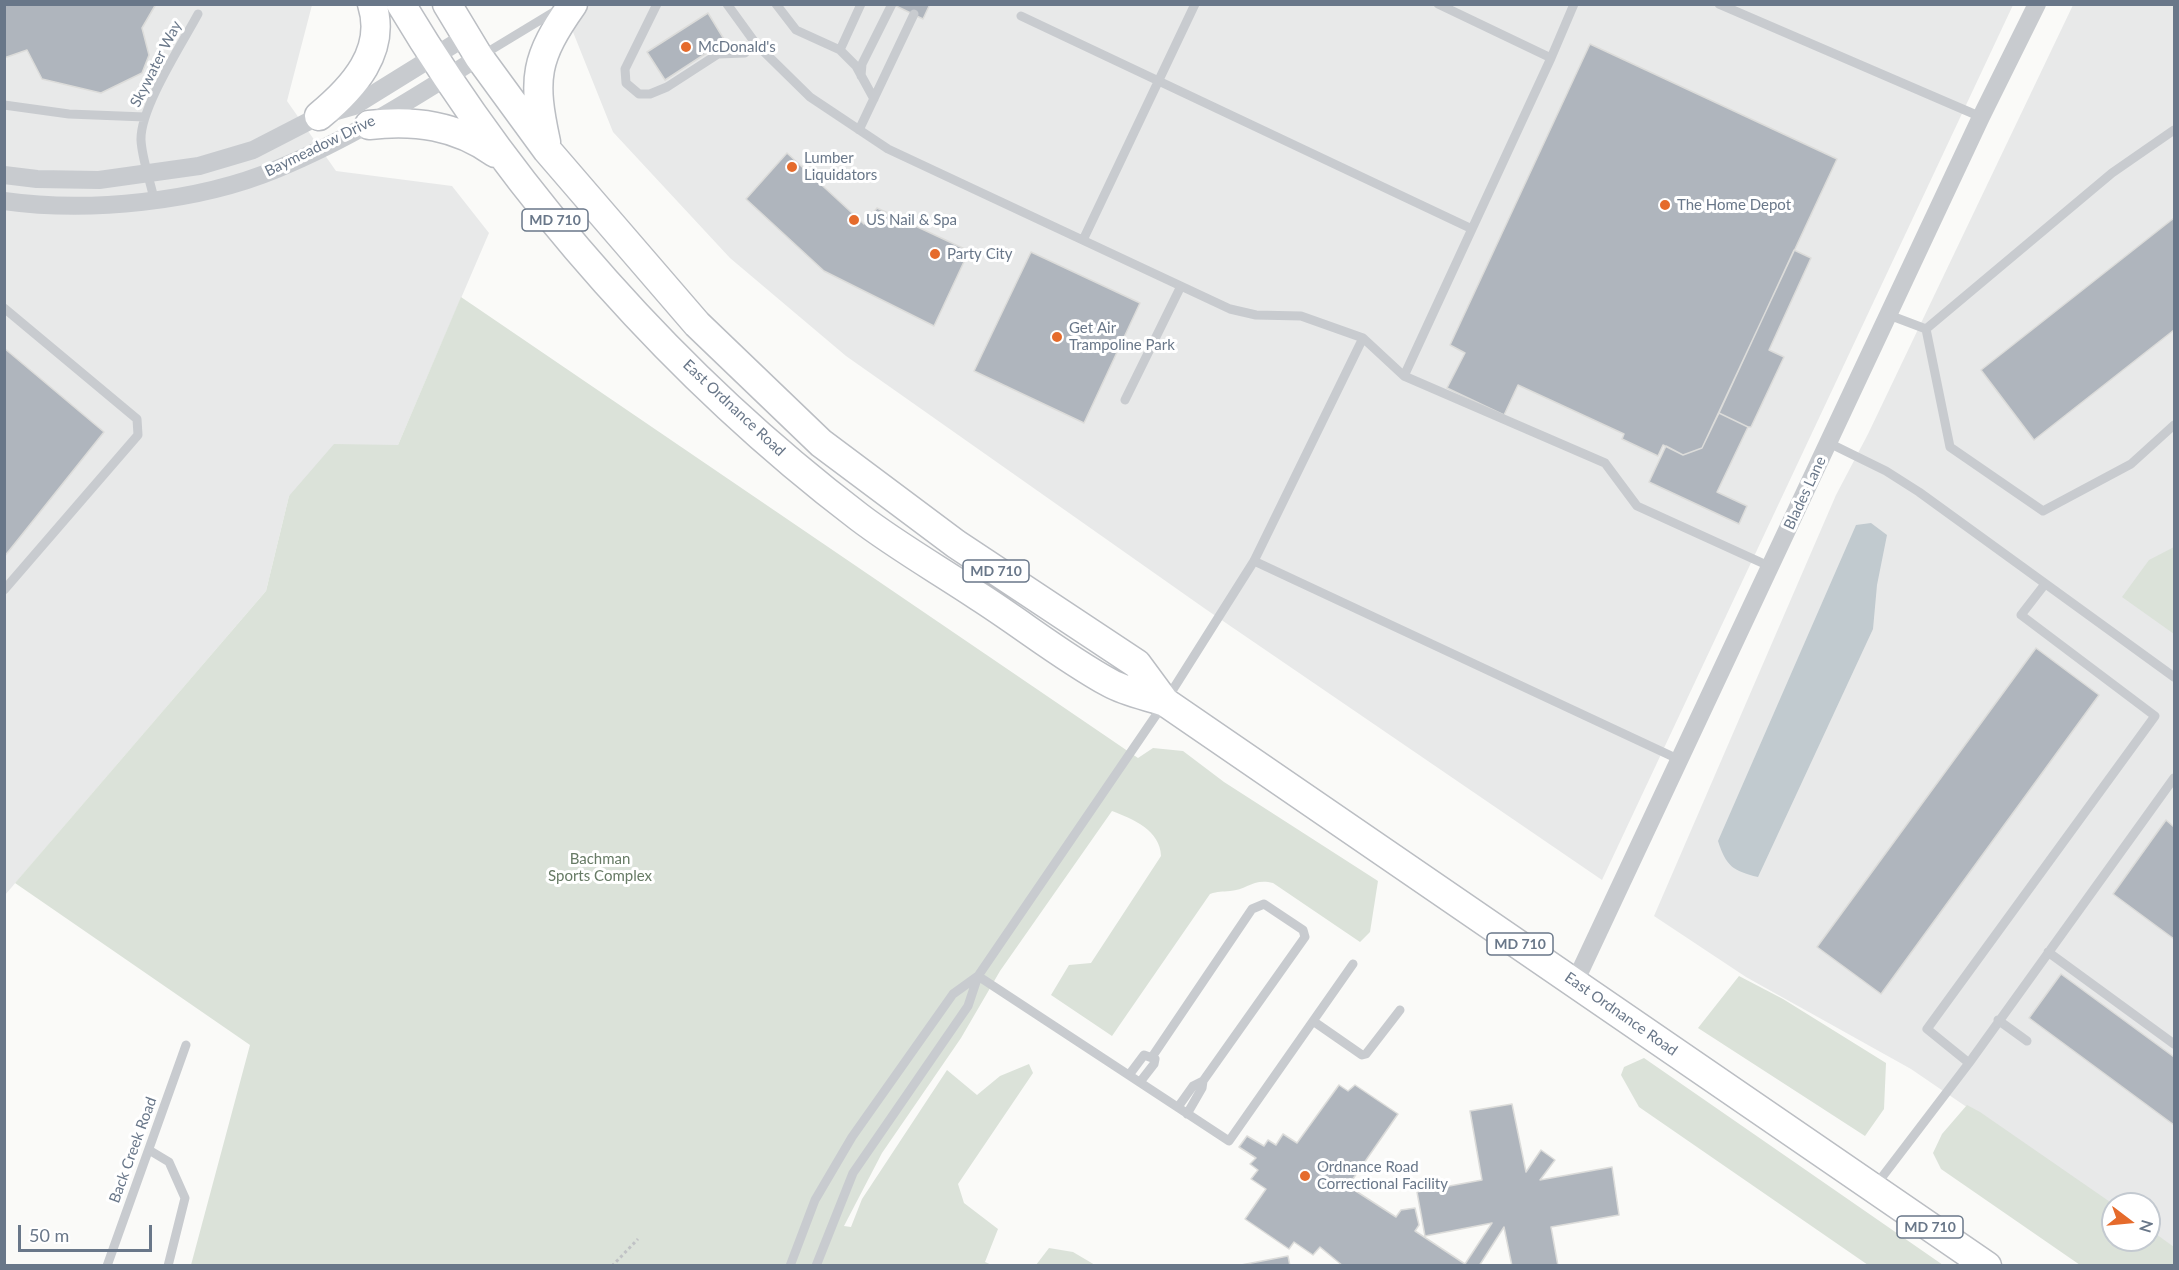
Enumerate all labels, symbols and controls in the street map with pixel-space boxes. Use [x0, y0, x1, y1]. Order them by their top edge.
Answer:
street label: Skywater Way [126, 18, 186, 110]
place label: McDonald's [698, 38, 776, 56]
marker: McDonald's [679, 40, 693, 54]
street label: Baymeadow Drive [262, 112, 378, 180]
place label: Lumber Liquidators [804, 149, 877, 184]
marker: Lumber Liquidators [785, 160, 799, 174]
place label: The Home Depot [1677, 196, 1791, 214]
marker: The Home Depot [1658, 198, 1672, 212]
road number: MD 710 [522, 209, 588, 231]
place label: US Nail & Spa [866, 211, 957, 229]
marker: US Nail & Spa [847, 213, 861, 227]
place label: Party City [947, 245, 1012, 263]
marker: Party City [928, 247, 942, 261]
place label: Get Air Trampoline Park [1069, 319, 1175, 354]
marker: Get Air Trampoline Park [1050, 330, 1064, 344]
street label: East Ordnance Road [679, 356, 789, 460]
street label: Blades Lane [1780, 454, 1830, 532]
road number: MD 710 [963, 560, 1029, 582]
park label: Bachman Sports Complex [548, 850, 652, 885]
road number: MD 710 [1487, 933, 1553, 955]
street label: East Ordnance Road [1561, 968, 1681, 1060]
street label: Back Creek Road [106, 1095, 160, 1205]
place label: Ordnance Road Correctional Facility [1317, 1158, 1448, 1193]
marker: Ordnance Road Correctional Facility [1298, 1169, 1312, 1183]
north arrow [2101, 1192, 2161, 1252]
scale bar [21, 1213, 154, 1251]
road number: MD 710 [1897, 1216, 1963, 1238]
text: N [2136, 1218, 2158, 1235]
text: 50 m [29, 1224, 69, 1246]

